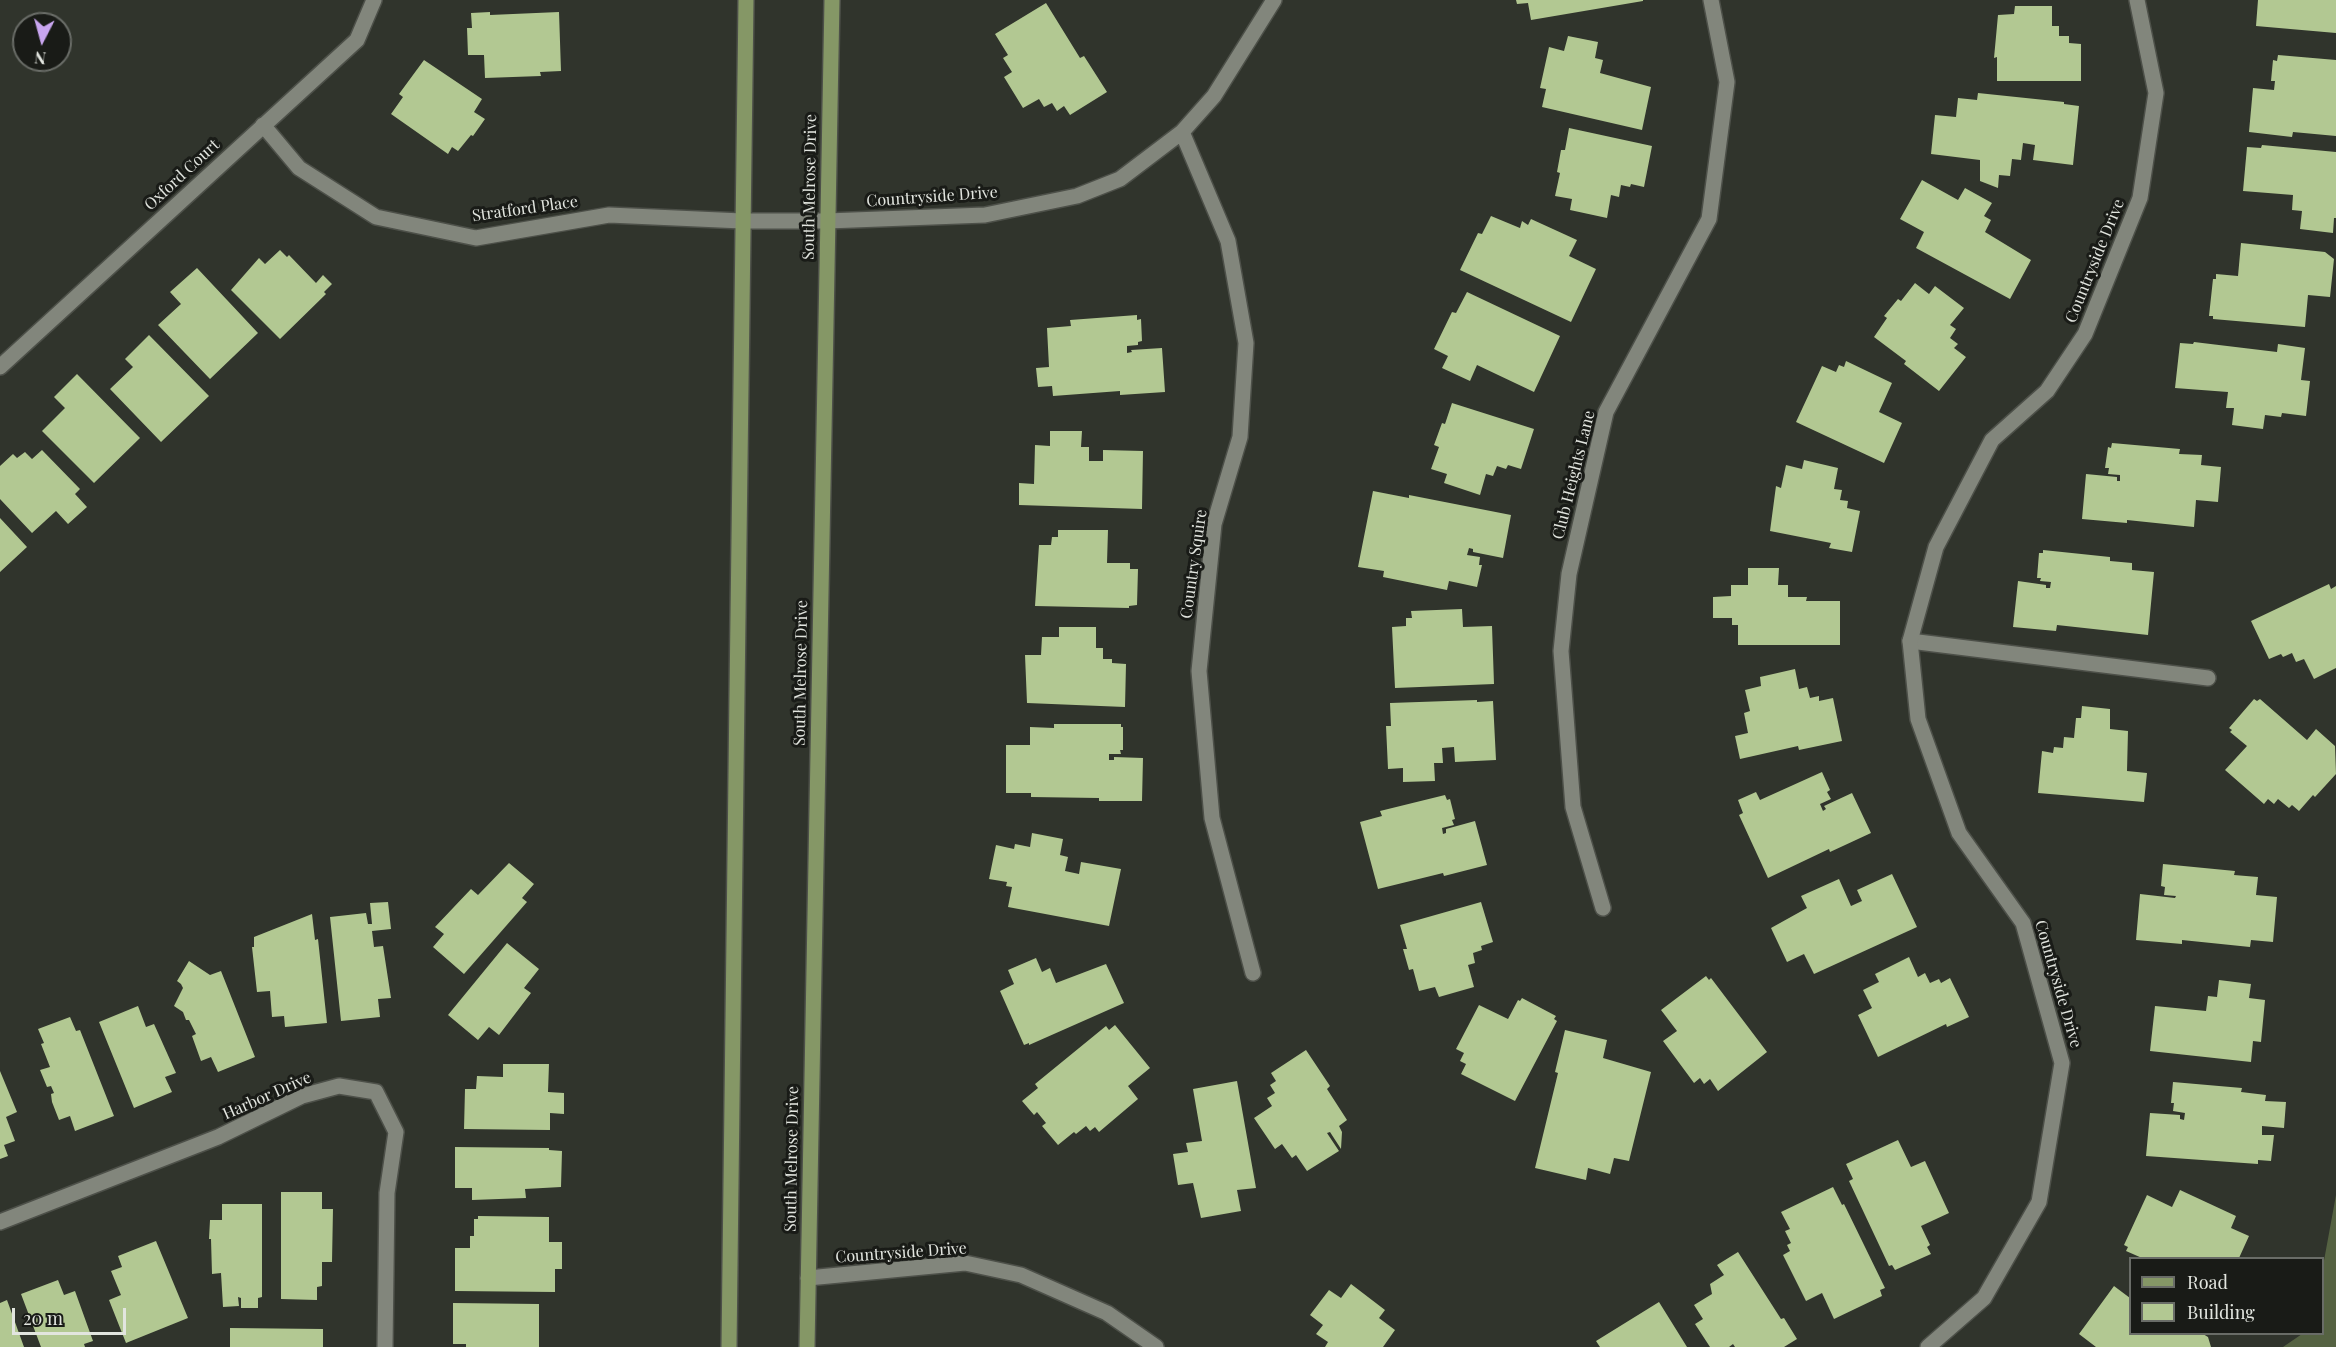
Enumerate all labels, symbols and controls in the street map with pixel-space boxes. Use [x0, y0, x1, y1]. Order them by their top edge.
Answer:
north arrow [12, 12, 72, 72]
text: N [33, 47, 47, 69]
street label: South Melrose Drive [799, 114, 821, 260]
street label: Oxford Court [140, 135, 224, 215]
street label: Countryside Drive [866, 183, 998, 211]
street label: Stratford Place [471, 192, 579, 226]
street label: Countryside Drive [2061, 196, 2129, 326]
street label: Club Heights Lane [1549, 409, 1599, 541]
street label: Country Squire [1177, 508, 1211, 620]
street label: South Melrose Drive [790, 600, 812, 746]
street label: Countryside Drive [2031, 918, 2085, 1050]
street label: Harbor Drive [220, 1068, 314, 1124]
street label: South Melrose Drive [781, 1086, 803, 1232]
street label: Countryside Drive [835, 1239, 967, 1267]
legend [2129, 1257, 2324, 1335]
text: Road [2187, 1270, 2228, 1294]
scale bar [15, 1296, 129, 1334]
text: Building [2187, 1300, 2255, 1324]
text: 20 m [23, 1306, 63, 1330]

